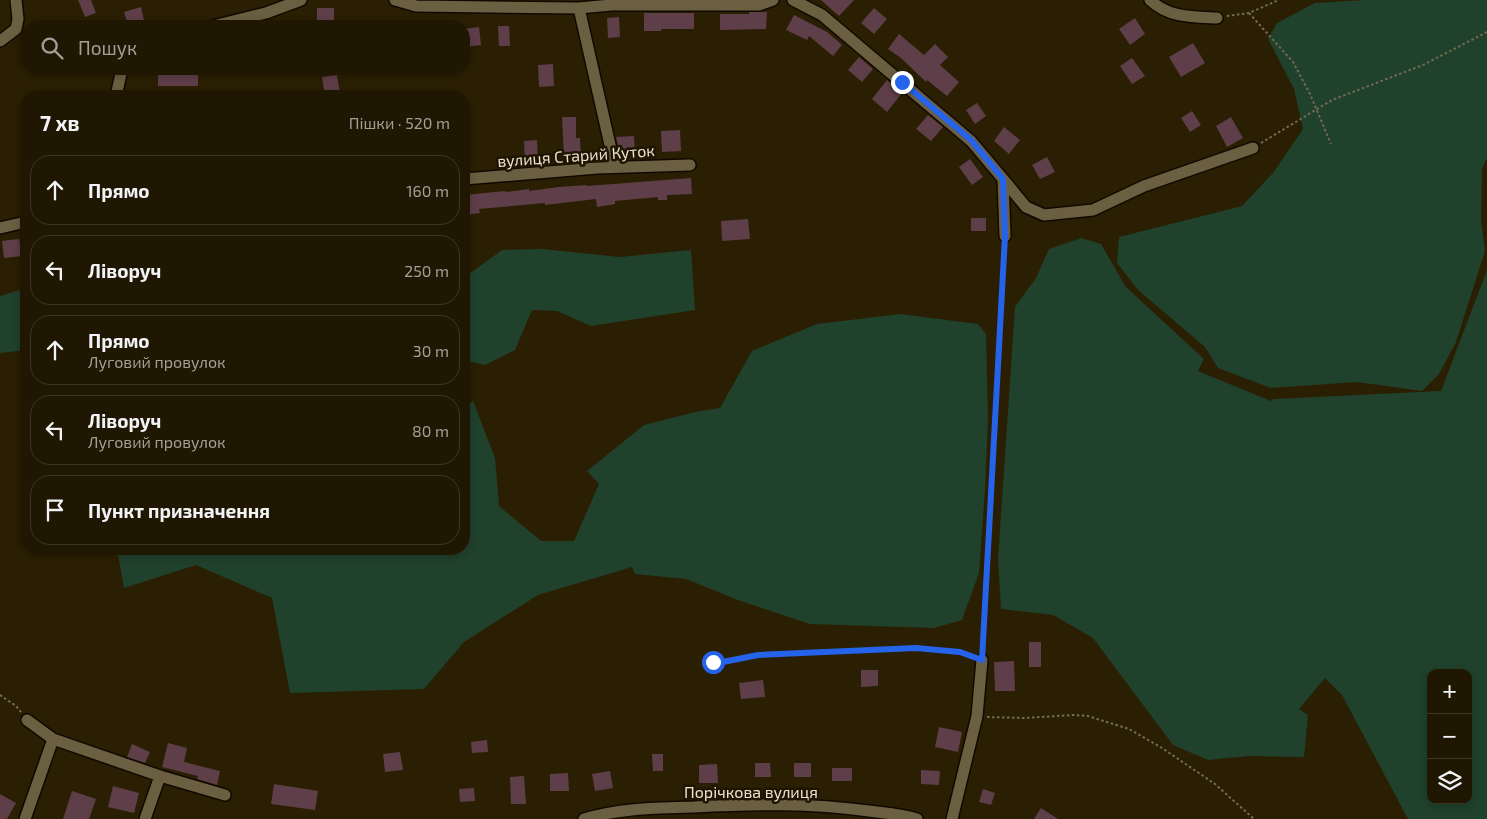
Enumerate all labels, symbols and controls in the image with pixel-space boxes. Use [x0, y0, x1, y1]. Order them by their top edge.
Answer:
search box [20, 20, 470, 75]
icon: search [38, 34, 66, 62]
text: Пошук [78, 36, 137, 59]
route end [891, 71, 914, 94]
text: 7 хв [40, 110, 80, 135]
text: Пішки · 520 m [349, 113, 450, 132]
street label: вулиця Старий Куток [497, 140, 656, 171]
icon: ahead [41, 176, 69, 204]
text: Прямо [88, 179, 150, 202]
text: 160 m [406, 181, 449, 200]
icon: left [41, 256, 69, 284]
text: Ліворуч [88, 259, 161, 282]
text: 250 m [404, 261, 449, 280]
text: Прямо [88, 329, 150, 352]
icon: ahead [41, 336, 69, 364]
text: 30 m [413, 341, 449, 360]
text: Луговий провулок [88, 352, 226, 371]
text: Ліворуч [88, 409, 161, 432]
icon: left [41, 416, 69, 444]
text: 80 m [412, 421, 449, 440]
text: Луговий провулок [88, 432, 226, 451]
icon: arrive [41, 496, 69, 524]
text: Пункт призначення [88, 499, 270, 522]
route start [702, 651, 725, 674]
map controls [1427, 669, 1472, 804]
button: + [1427, 669, 1472, 714]
button: − [1427, 714, 1472, 759]
button: layers [1427, 759, 1472, 804]
street label: Порічкова вулиця [684, 782, 818, 802]

